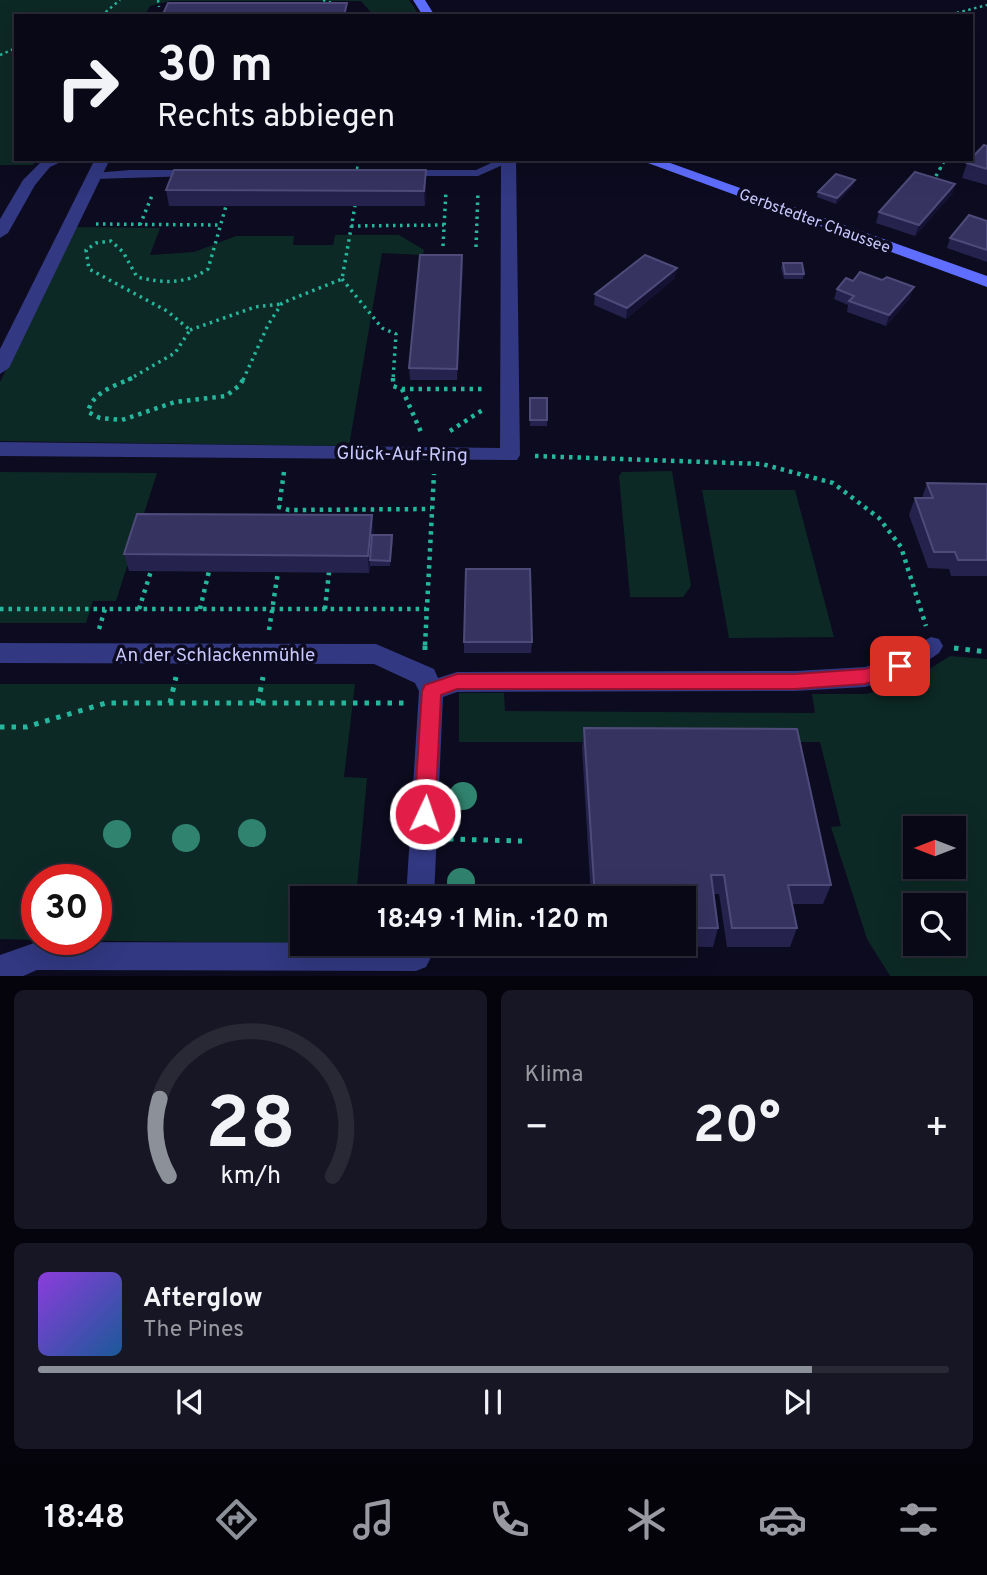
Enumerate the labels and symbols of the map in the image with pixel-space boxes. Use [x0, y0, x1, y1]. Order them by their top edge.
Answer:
street label: Gerbstedter Chaussee [736, 185, 893, 259]
street label: Glück-Auf-Ring [336, 442, 468, 468]
pin [870, 636, 930, 696]
street label: An der Schlackenmühle [115, 644, 315, 668]
position arrow [388, 777, 462, 851]
north arrow [903, 816, 966, 878]
speed limit sign: 30 [21, 864, 112, 955]

